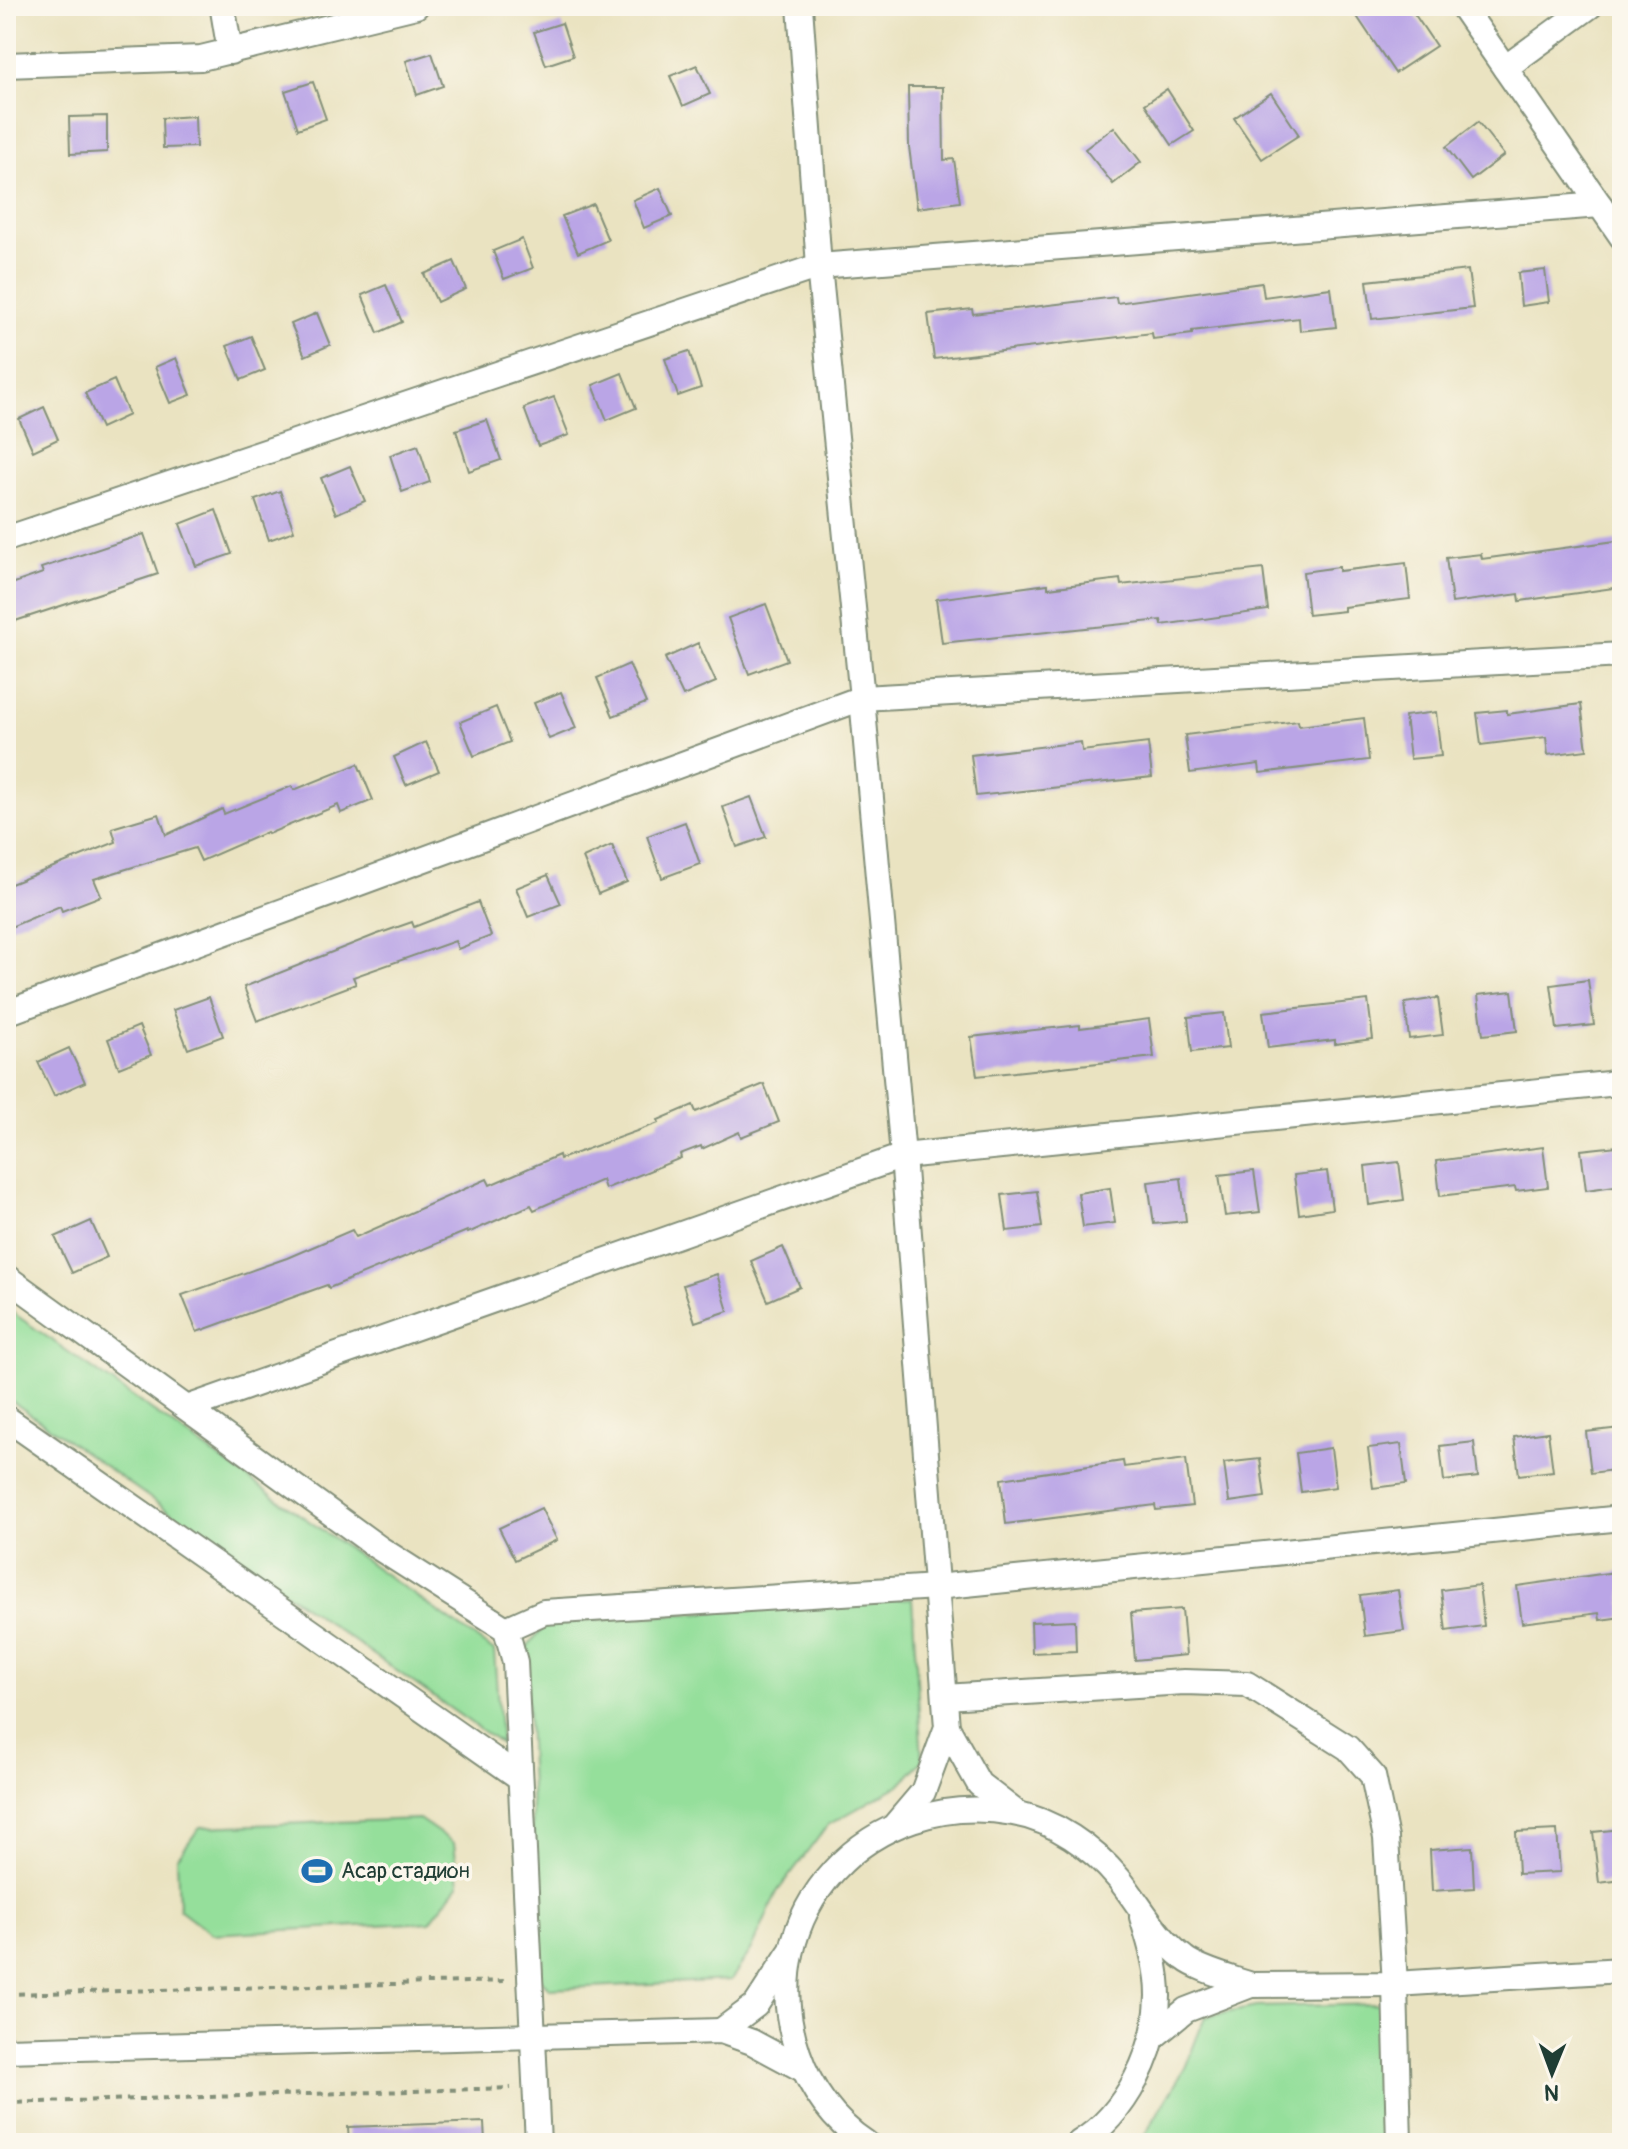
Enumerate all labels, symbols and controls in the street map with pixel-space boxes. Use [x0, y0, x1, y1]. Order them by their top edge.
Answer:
sports icon: Асар стадион [300, 1854, 334, 1888]
place label: Асар стадион [341, 1857, 470, 1885]
north arrow [1512, 2033, 1592, 2113]
text: N [1544, 2078, 1559, 2106]

